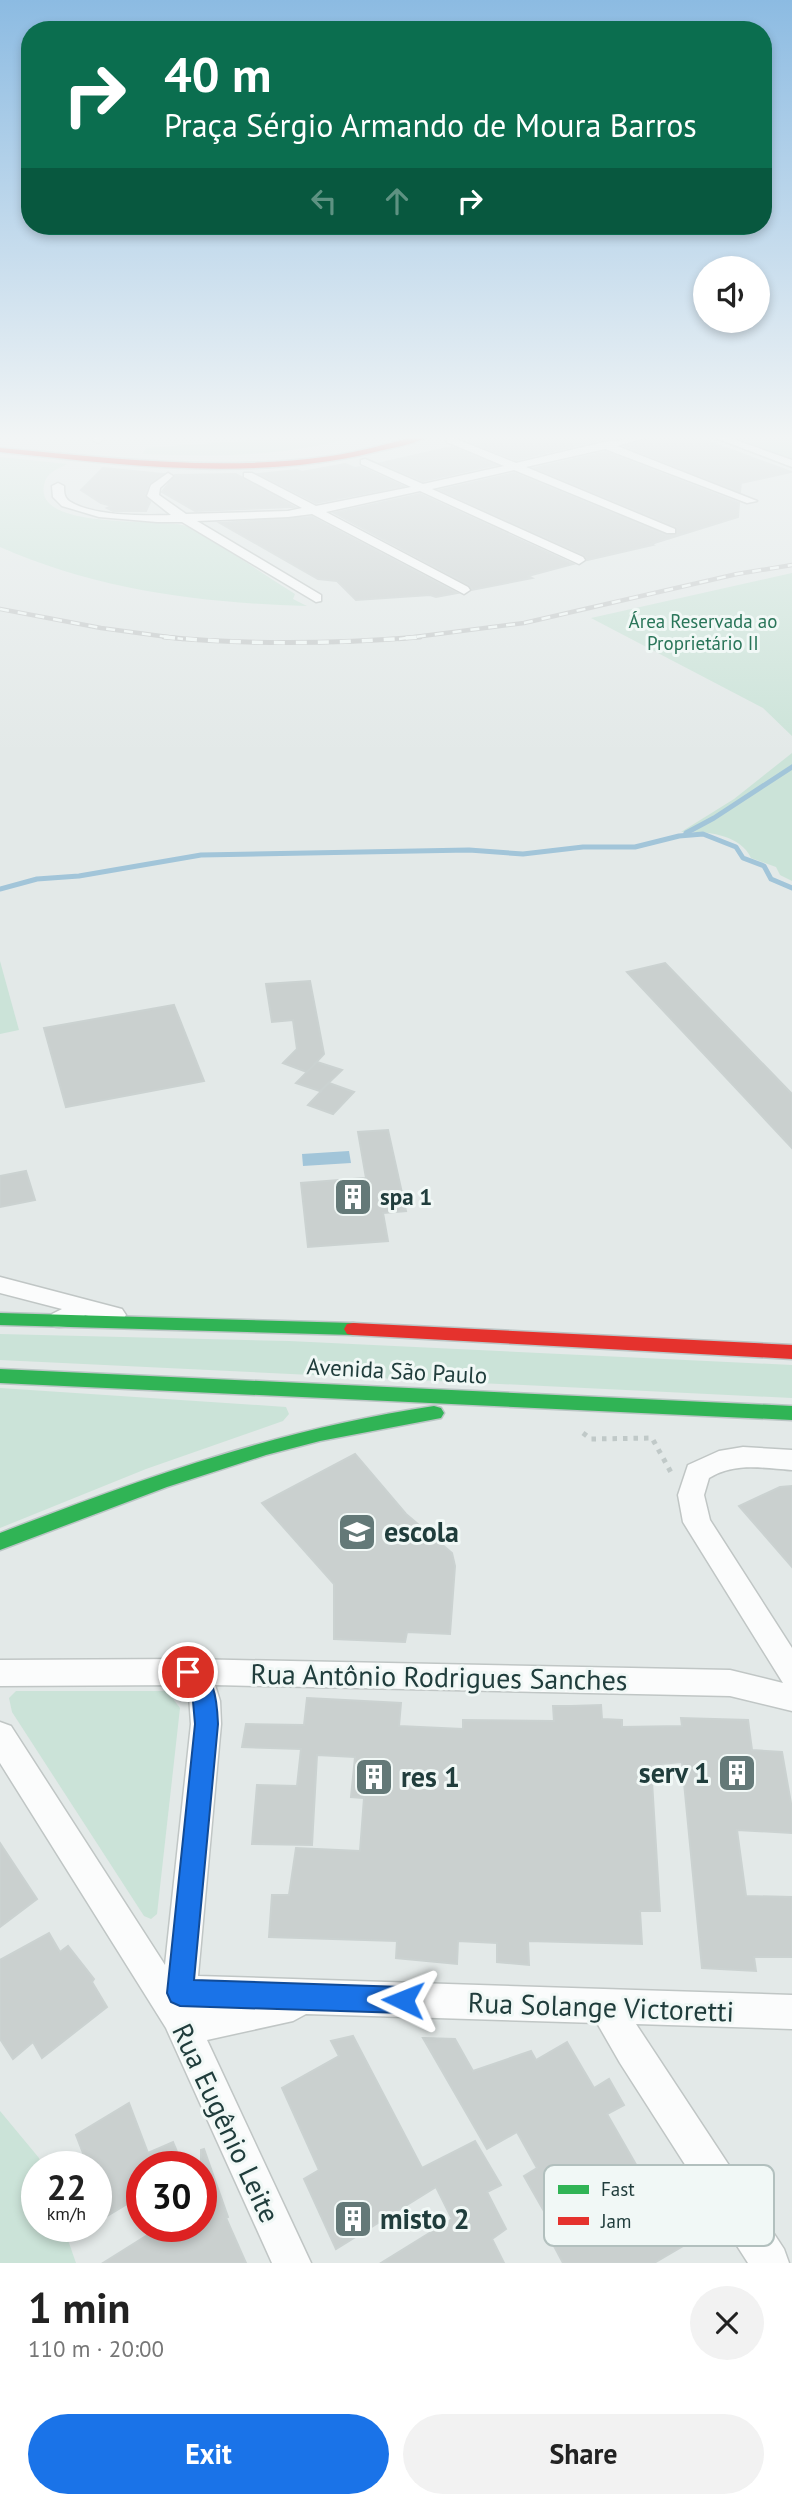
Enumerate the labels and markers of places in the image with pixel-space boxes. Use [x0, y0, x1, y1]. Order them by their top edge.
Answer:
building icon: spa 1 [332, 1176, 374, 1218]
place label: spa 1 [380, 1182, 432, 1211]
school or university icon: escola [336, 1511, 378, 1553]
place label: escola [384, 1513, 459, 1550]
pin [158, 1642, 218, 1702]
building icon: serv 1 [716, 1752, 758, 1794]
place label: serv 1 [639, 1754, 710, 1791]
building icon: res 1 [353, 1756, 395, 1798]
place label: res 1 [401, 1758, 460, 1795]
building icon: misto 2 [332, 2198, 374, 2240]
place label: misto 2 [380, 2200, 470, 2237]

